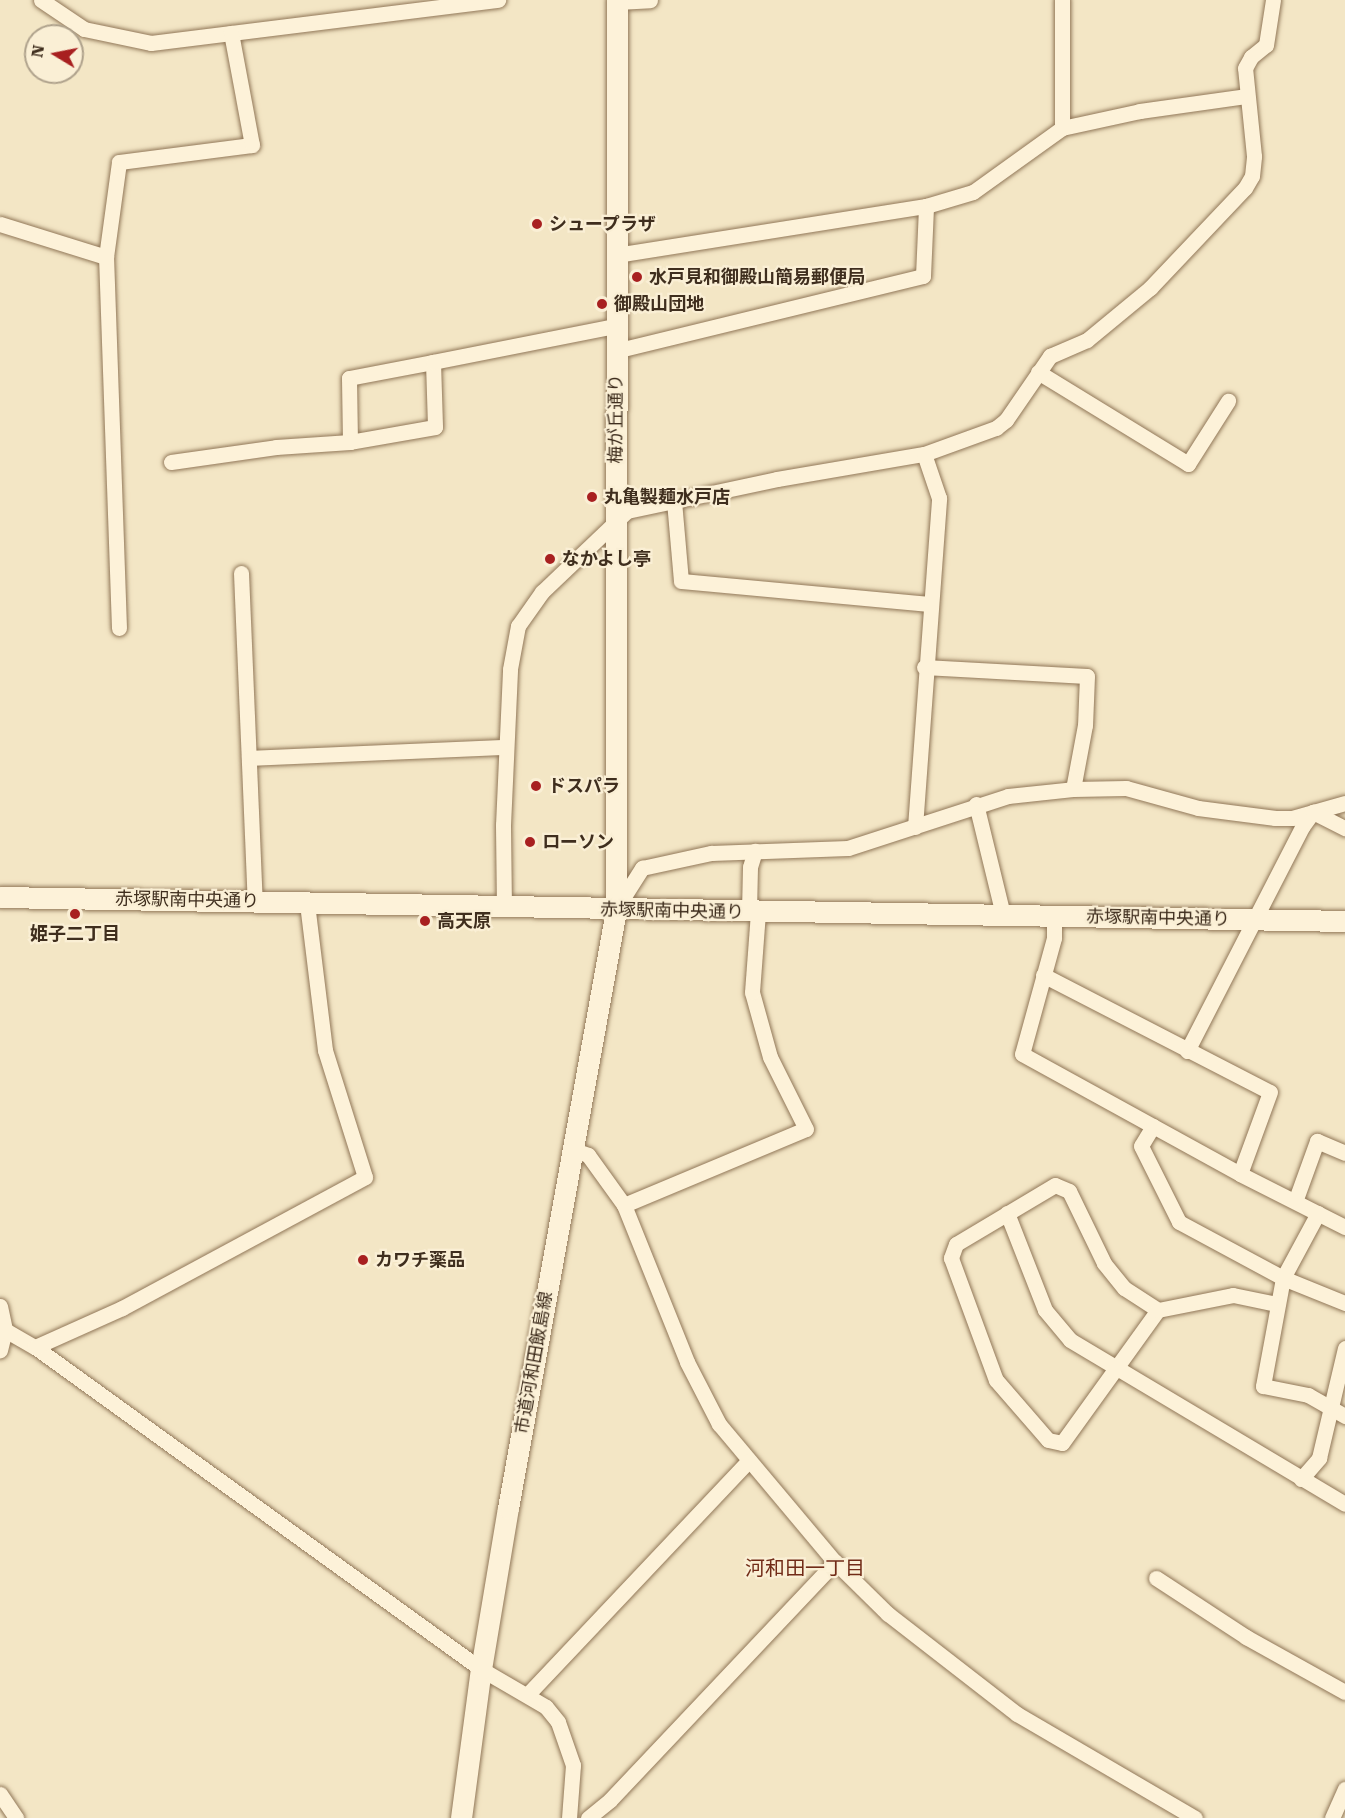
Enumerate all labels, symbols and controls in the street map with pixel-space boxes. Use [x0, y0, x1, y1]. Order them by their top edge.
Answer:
north arrow [24, 24, 84, 84]
text: N [27, 43, 48, 59]
place label: シュープラザ [549, 213, 657, 235]
marker: シュープラザ [530, 217, 544, 231]
place label: 水戸見和御殿山簡易郵便局 [649, 266, 865, 288]
marker: 水戸見和御殿山簡易郵便局 [630, 270, 644, 284]
place label: 御殿山団地 [614, 293, 704, 315]
marker: 御殿山団地 [595, 297, 609, 311]
street label: 梅が丘通り [605, 374, 627, 464]
place label: 丸亀製麺水戸店 [604, 486, 730, 508]
marker: 丸亀製麺水戸店 [585, 490, 599, 504]
place label: なかよし亭 [562, 548, 652, 570]
marker: なかよし亭 [543, 552, 557, 566]
place label: ドスパラ [548, 775, 620, 797]
marker: ドスパラ [529, 779, 543, 793]
place label: ローソン [542, 831, 614, 853]
marker: ローソン [523, 835, 537, 849]
street label: 赤塚駅南中央通り [115, 888, 259, 912]
street label: 赤塚駅南中央通り [600, 899, 744, 923]
street label: 赤塚駅南中央通り [1086, 906, 1230, 930]
marker: 姫子二丁目 [68, 907, 82, 921]
place label: 高天原 [437, 910, 491, 932]
marker: 高天原 [418, 914, 432, 928]
place label: 姫子二丁目 [30, 923, 120, 945]
place label: カワチ薬品 [375, 1249, 465, 1271]
marker: カワチ薬品 [356, 1253, 370, 1267]
street label: 市道河和田飯島線 [511, 1290, 557, 1436]
district label: 河和田一丁目 [745, 1556, 865, 1580]

